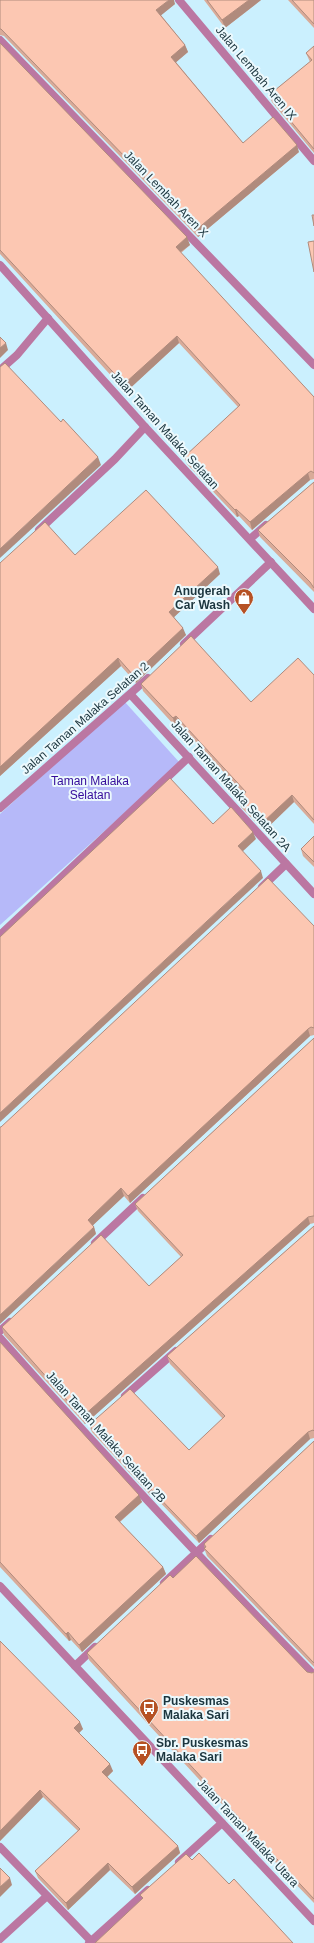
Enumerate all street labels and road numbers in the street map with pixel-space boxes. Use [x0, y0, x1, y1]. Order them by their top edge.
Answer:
street label: Jalan Lembah Aren IX [213, 23, 299, 123]
street label: Jalan Lembah Aren X [121, 148, 211, 240]
street label: Jalan Taman Malaka Selatan [108, 368, 222, 492]
street label: Jalan Taman Malaka Selatan 2 [19, 659, 152, 777]
street label: Jalan Taman Malaka Selatan 2A [168, 717, 294, 855]
street label: Jalan Taman Malaka Selatan 2B [43, 1368, 169, 1506]
street label: Jalan Taman Malaka Utara [194, 1776, 302, 1890]

